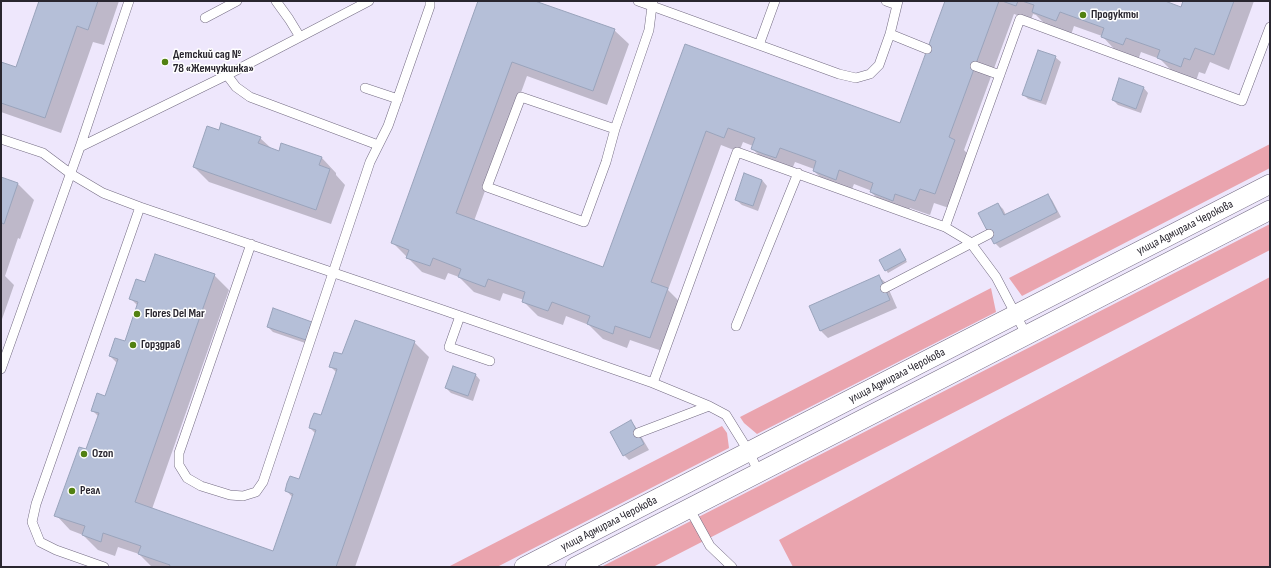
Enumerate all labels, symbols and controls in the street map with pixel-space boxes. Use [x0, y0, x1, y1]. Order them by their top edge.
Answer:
place label: Продукты [1091, 8, 1138, 22]
marker: Продукты [1078, 10, 1088, 20]
place label: Детский сад № 78 «Жемчужинка» [173, 48, 254, 76]
marker: Детский сад № 78 «Жемчужинка» [160, 57, 170, 67]
street label: улица Адмирала Черокова [1134, 197, 1236, 259]
place label: Flores Del Mar [145, 307, 205, 321]
marker: Flores Del Mar [132, 309, 142, 319]
place label: Горздрав [141, 338, 180, 352]
marker: Горздрав [128, 340, 138, 350]
street label: улица Адмирала Черокова [846, 345, 948, 407]
place label: Ozon [92, 447, 113, 461]
marker: Ozon [79, 449, 89, 459]
place label: Реал [80, 484, 100, 498]
marker: Реал [67, 486, 77, 496]
street label: улица Адмирала Черокова [558, 493, 660, 555]

